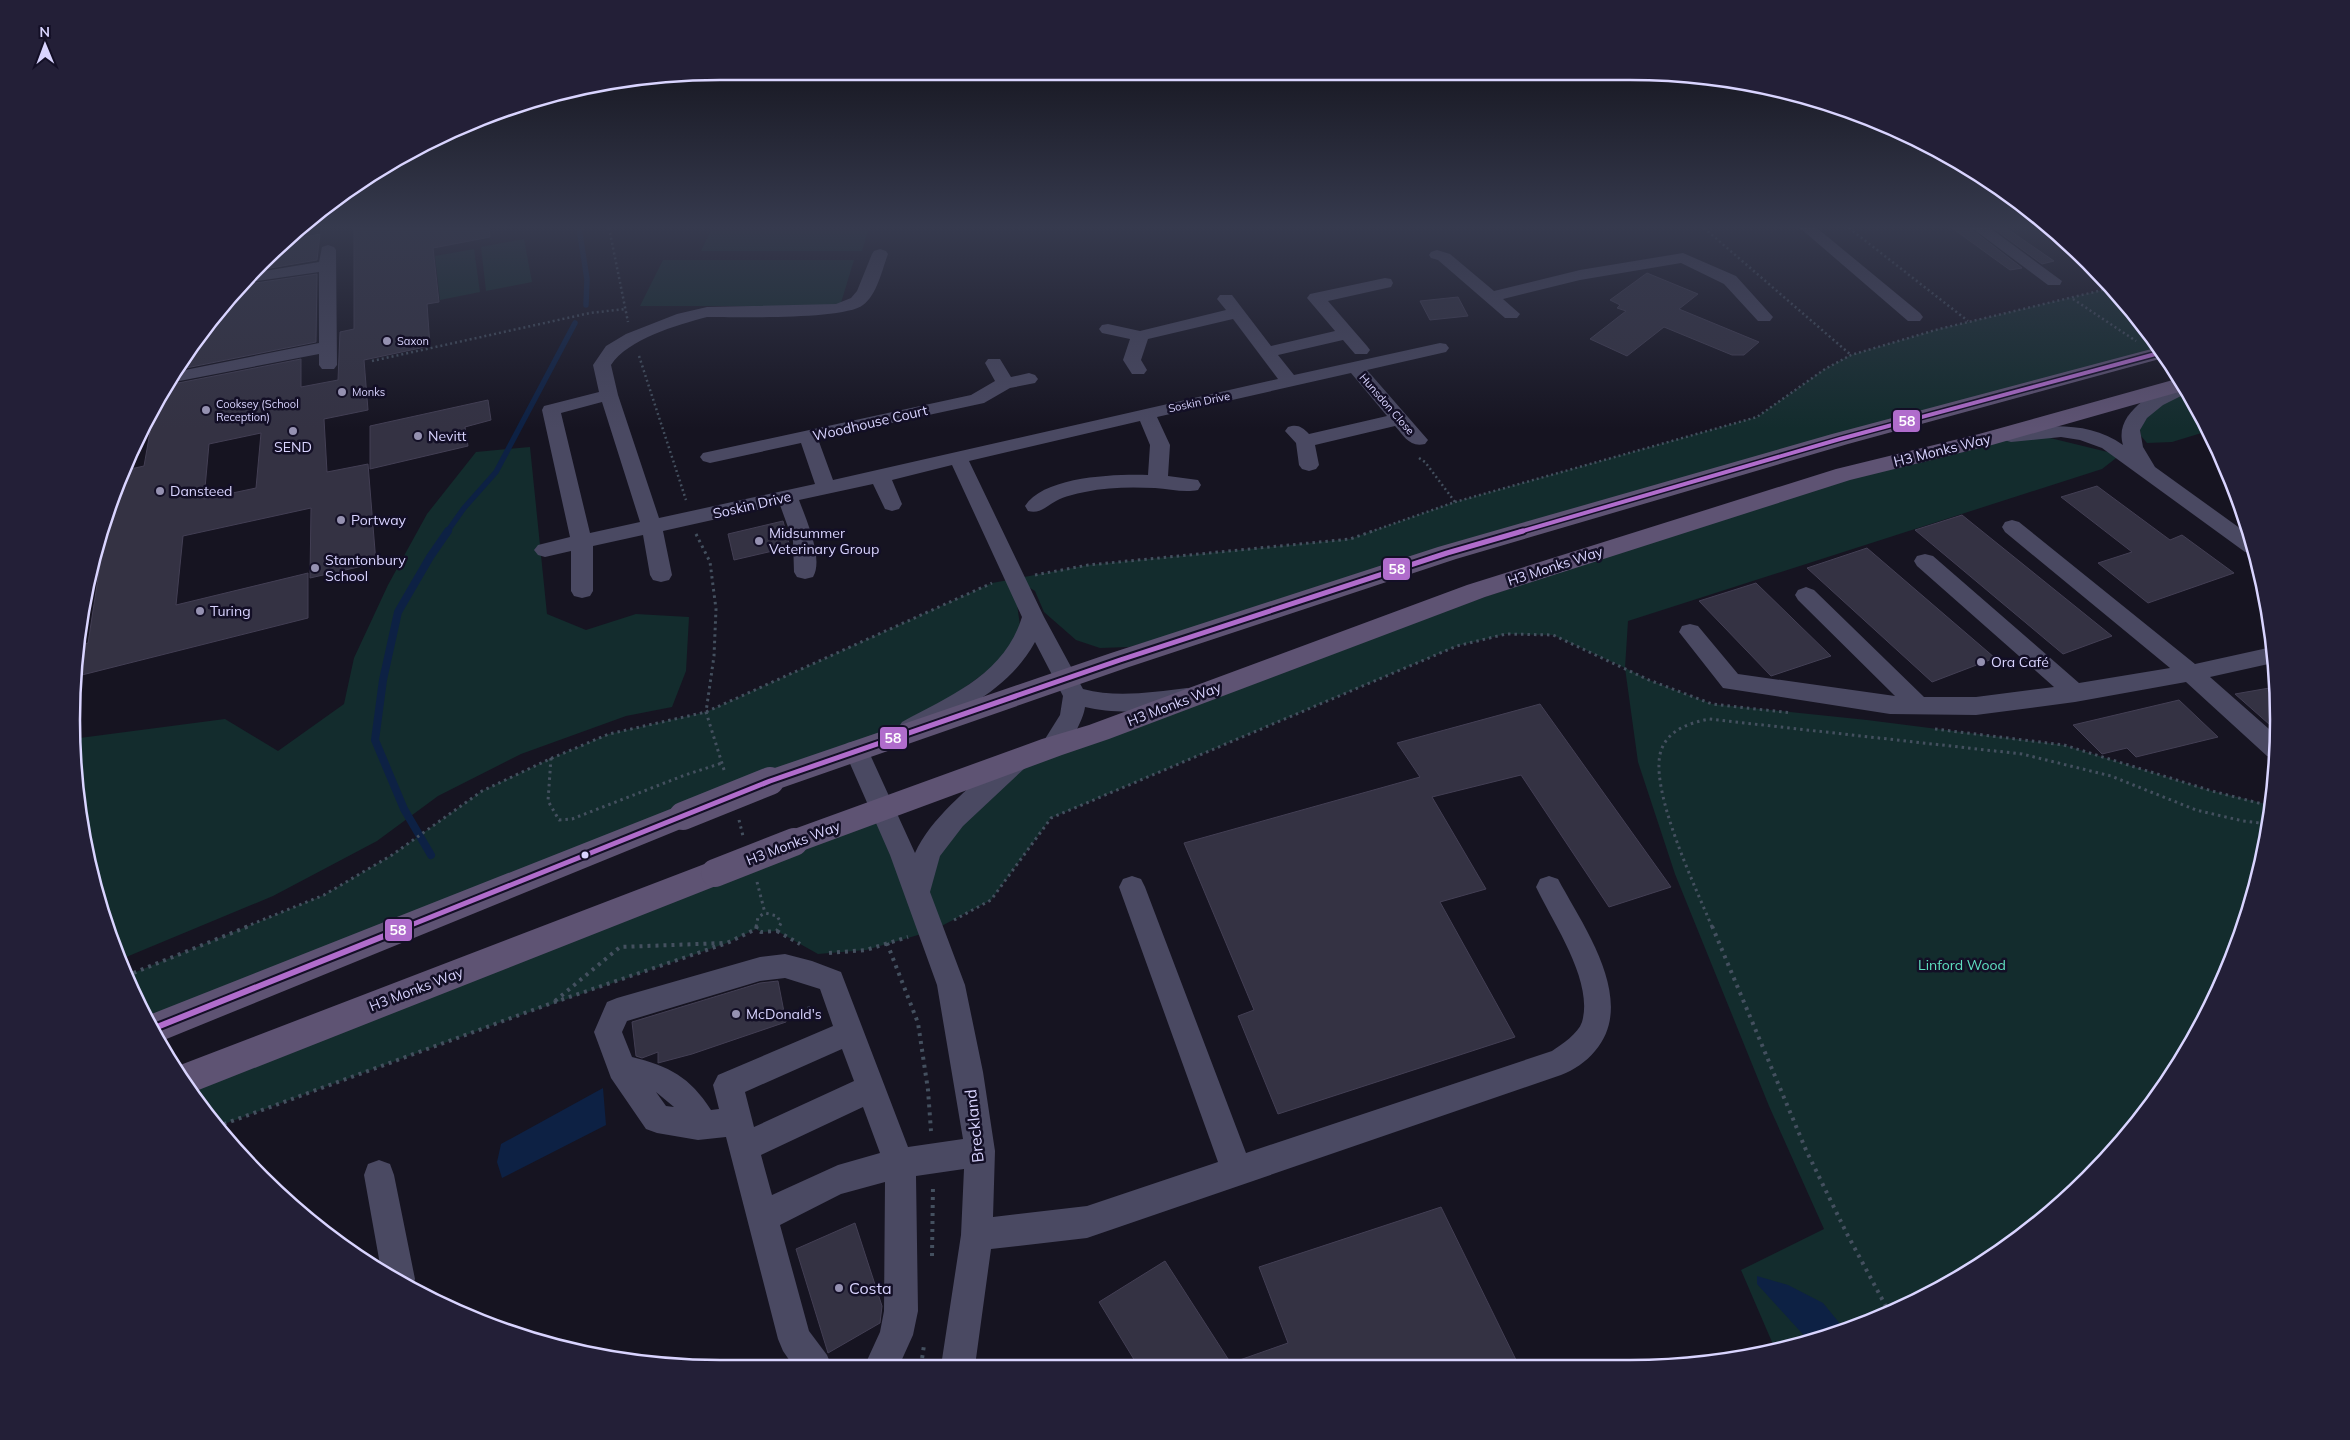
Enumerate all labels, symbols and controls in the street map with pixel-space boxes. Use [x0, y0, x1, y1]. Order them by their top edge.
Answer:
north arrow [20, 20, 70, 70]
text: N [39, 23, 50, 41]
place label: Saxon [397, 334, 429, 348]
marker: Saxon [381, 335, 393, 347]
street label: Hunsdon Close [1357, 370, 1417, 438]
place label: Monks [352, 385, 385, 399]
marker: Monks [336, 386, 348, 398]
street label: Soskin Drive [1167, 389, 1231, 415]
place label: Cooksey (School Reception) [216, 397, 299, 424]
street label: Woodhouse Court [811, 401, 929, 445]
marker: Cooksey (School Reception) [200, 404, 212, 416]
line badge: 58 [1892, 409, 1921, 433]
text: 58 [1899, 412, 1915, 430]
marker: SEND [287, 425, 299, 437]
place label: Nevitt [428, 427, 466, 445]
street label: H3 Monks Way [1892, 429, 1993, 471]
marker: Nevitt [412, 430, 424, 442]
place label: SEND [274, 438, 312, 456]
place label: Dansteed [170, 482, 232, 500]
marker: Dansteed [154, 485, 166, 497]
street label: Soskin Drive [711, 487, 793, 523]
place label: Portway [351, 511, 407, 529]
marker: Portway [335, 514, 347, 526]
place label: Midsummer Veterinary Group [769, 524, 879, 558]
marker: Midsummer Veterinary Group [753, 535, 765, 547]
street label: H3 Monks Way [1505, 542, 1605, 590]
place label: Stantonbury School [325, 551, 406, 585]
line badge: 58 [1382, 557, 1411, 581]
text: 58 [1389, 560, 1405, 578]
marker: Stantonbury School [309, 562, 321, 574]
place label: Turing [210, 602, 251, 620]
marker: Turing [194, 605, 206, 617]
place label: Ora Café [1991, 653, 2049, 671]
marker: Ora Café [1975, 656, 1987, 668]
street label: H3 Monks Way [1124, 678, 1224, 730]
line badge: 58 [879, 726, 908, 750]
text: 58 [885, 729, 901, 747]
street label: H3 Monks Way [743, 817, 843, 869]
unlabelled marker [580, 850, 590, 860]
line badge: 58 [384, 918, 413, 942]
text: 58 [390, 921, 406, 939]
park label: Linford Wood [1918, 956, 2006, 974]
street label: H3 Monks Way [366, 963, 466, 1015]
place label: McDonald's [746, 1005, 822, 1023]
marker: McDonald's [730, 1008, 742, 1020]
street label: Breckland [960, 1088, 988, 1164]
place label: Costa [849, 1278, 892, 1298]
marker: Costa [833, 1282, 845, 1294]

